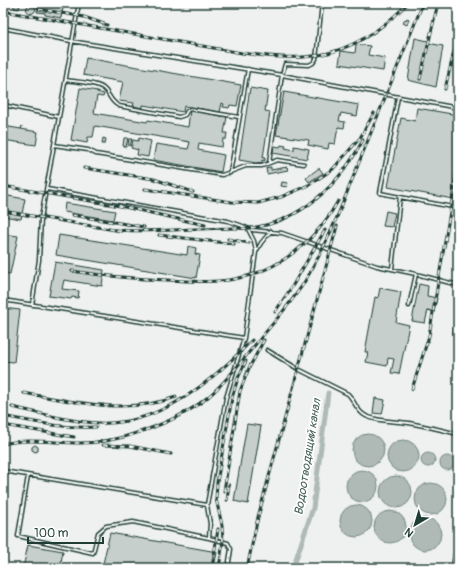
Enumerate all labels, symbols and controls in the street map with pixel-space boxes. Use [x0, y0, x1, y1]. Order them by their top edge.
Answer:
water label: Водоотводящий канал [291, 396, 325, 516]
north arrow [395, 505, 435, 545]
scale bar [28, 519, 103, 545]
text: N [402, 525, 416, 540]
text: 100 m [34, 526, 69, 541]

